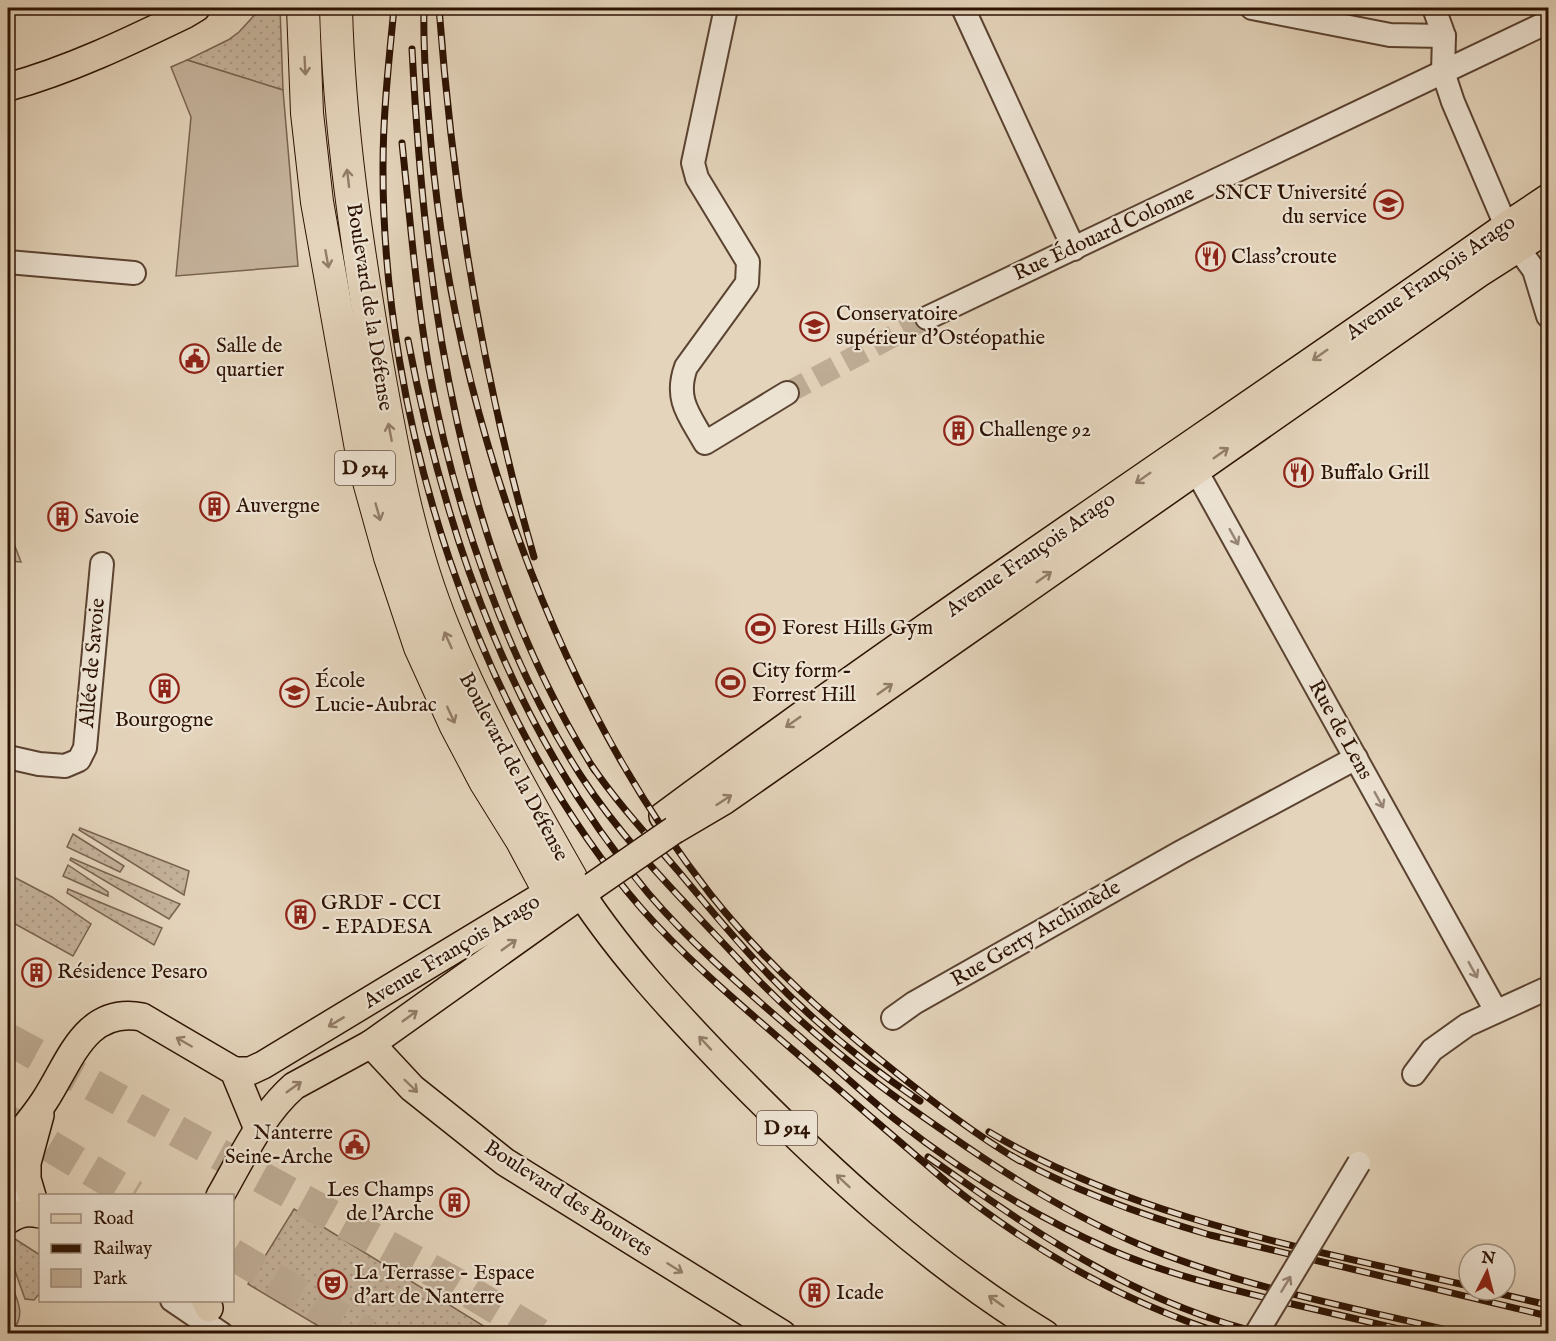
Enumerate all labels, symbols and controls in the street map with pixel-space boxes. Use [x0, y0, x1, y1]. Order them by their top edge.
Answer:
one-way arrow [299, 55, 310, 75]
one-way arrow [343, 168, 354, 188]
street label: Rue Édouard Colonne [1009, 179, 1199, 288]
place label: SNCF Université du service [1215, 180, 1367, 231]
school or university icon: SNCF Université du service [1372, 189, 1404, 221]
street label: Boulevard de la Défense [339, 201, 399, 413]
street label: Avenue François Arago [1340, 209, 1521, 347]
restaurant icon: Class'croute [1194, 241, 1226, 273]
place label: Class'croute [1231, 244, 1337, 271]
one-way arrow [322, 249, 333, 269]
place label: Conservatoire supérieur d'Ostéopathie [836, 301, 1046, 352]
school or university icon: Conservatoire supérieur d'Ostéopathie [799, 310, 831, 342]
place label: Salle de quartier [216, 333, 284, 384]
public building icon: Salle de quartier [179, 342, 211, 374]
one-way arrow [1313, 349, 1329, 361]
building icon: Challenge 92 [942, 414, 974, 446]
place label: Challenge 92 [979, 417, 1091, 444]
one-way arrow [384, 423, 395, 443]
one-way arrow [1212, 447, 1229, 459]
road number: D 914 [335, 451, 395, 485]
restaurant icon: Buffalo Grill [1283, 457, 1315, 489]
place label: Buffalo Grill [1320, 460, 1430, 487]
one-way arrow [1135, 472, 1151, 484]
street label: Avenue François Arago [940, 486, 1121, 624]
building icon: Auvergne [199, 490, 231, 522]
place label: Auvergne [235, 493, 320, 520]
building icon: Savoie [47, 501, 79, 533]
one-way arrow [372, 502, 384, 521]
place label: Savoie [84, 504, 139, 531]
one-way arrow [1228, 528, 1240, 545]
one-way arrow [1036, 571, 1052, 583]
street label: Allée de Savoie [74, 597, 112, 730]
sports icon: Forest Hills Gym [745, 612, 777, 644]
place label: Forest Hills Gym [782, 615, 933, 642]
one-way arrow [442, 631, 454, 649]
place label: City form - Forrest Hill [752, 658, 856, 709]
place label: École Lucie-Aubrac [315, 667, 437, 719]
sports icon: City form - Forrest Hill [715, 667, 747, 699]
street label: Boulevard de la Défense [452, 668, 574, 866]
building icon: Bourgogne [148, 673, 180, 705]
street label: Rue de Lens [1302, 675, 1378, 785]
school or university icon: École Lucie-Aubrac [278, 677, 310, 709]
one-way arrow [876, 683, 892, 695]
one-way arrow [446, 705, 457, 723]
place label: Bourgogne [115, 707, 214, 734]
one-way arrow [786, 716, 802, 728]
one-way arrow [1374, 790, 1385, 808]
one-way arrow [716, 794, 732, 806]
street label: Rue Gerty Archimède [946, 874, 1126, 994]
street label: Avenue François Arago [358, 889, 545, 1016]
place label: GRDF - CCI - EPADESA [321, 890, 441, 941]
building icon: GRDF - CCI - EPADESA [284, 899, 316, 931]
one-way arrow [500, 938, 516, 951]
building icon: Résidence Pesaro [20, 956, 52, 988]
place label: Résidence Pesaro [57, 959, 208, 986]
one-way arrow [1467, 961, 1479, 978]
one-way arrow [401, 1010, 418, 1022]
one-way arrow [328, 1016, 345, 1028]
one-way arrow [176, 1035, 193, 1047]
one-way arrow [698, 1036, 712, 1051]
one-way arrow [403, 1079, 418, 1093]
one-way arrow [286, 1081, 302, 1093]
road number: D 914 [757, 1111, 817, 1145]
place label: Nanterre Seine-Arche [225, 1120, 333, 1171]
public building icon: Nanterre Seine-Arche [338, 1129, 370, 1161]
street label: Boulevard des Bouvets [479, 1134, 657, 1264]
one-way arrow [836, 1174, 851, 1188]
place label: Les Champs de l'Arche [327, 1177, 434, 1228]
building icon: Les Champs de l'Arche [439, 1186, 471, 1218]
legend [39, 1194, 234, 1302]
text: Road [93, 1208, 134, 1231]
text: Railway [93, 1238, 152, 1261]
north arrow [1457, 1242, 1517, 1302]
text: N [1479, 1248, 1496, 1270]
place label: La Terrasse - Espace d'art de Nanterre [354, 1260, 535, 1311]
one-way arrow [666, 1262, 683, 1274]
text: Park [93, 1268, 128, 1291]
theatre icon: La Terrasse - Espace d'art de Nanterre [317, 1269, 349, 1301]
one-way arrow [1281, 1276, 1293, 1293]
building icon: Icade [799, 1277, 831, 1309]
place label: Icade [836, 1280, 884, 1307]
one-way arrow [989, 1295, 1005, 1307]

